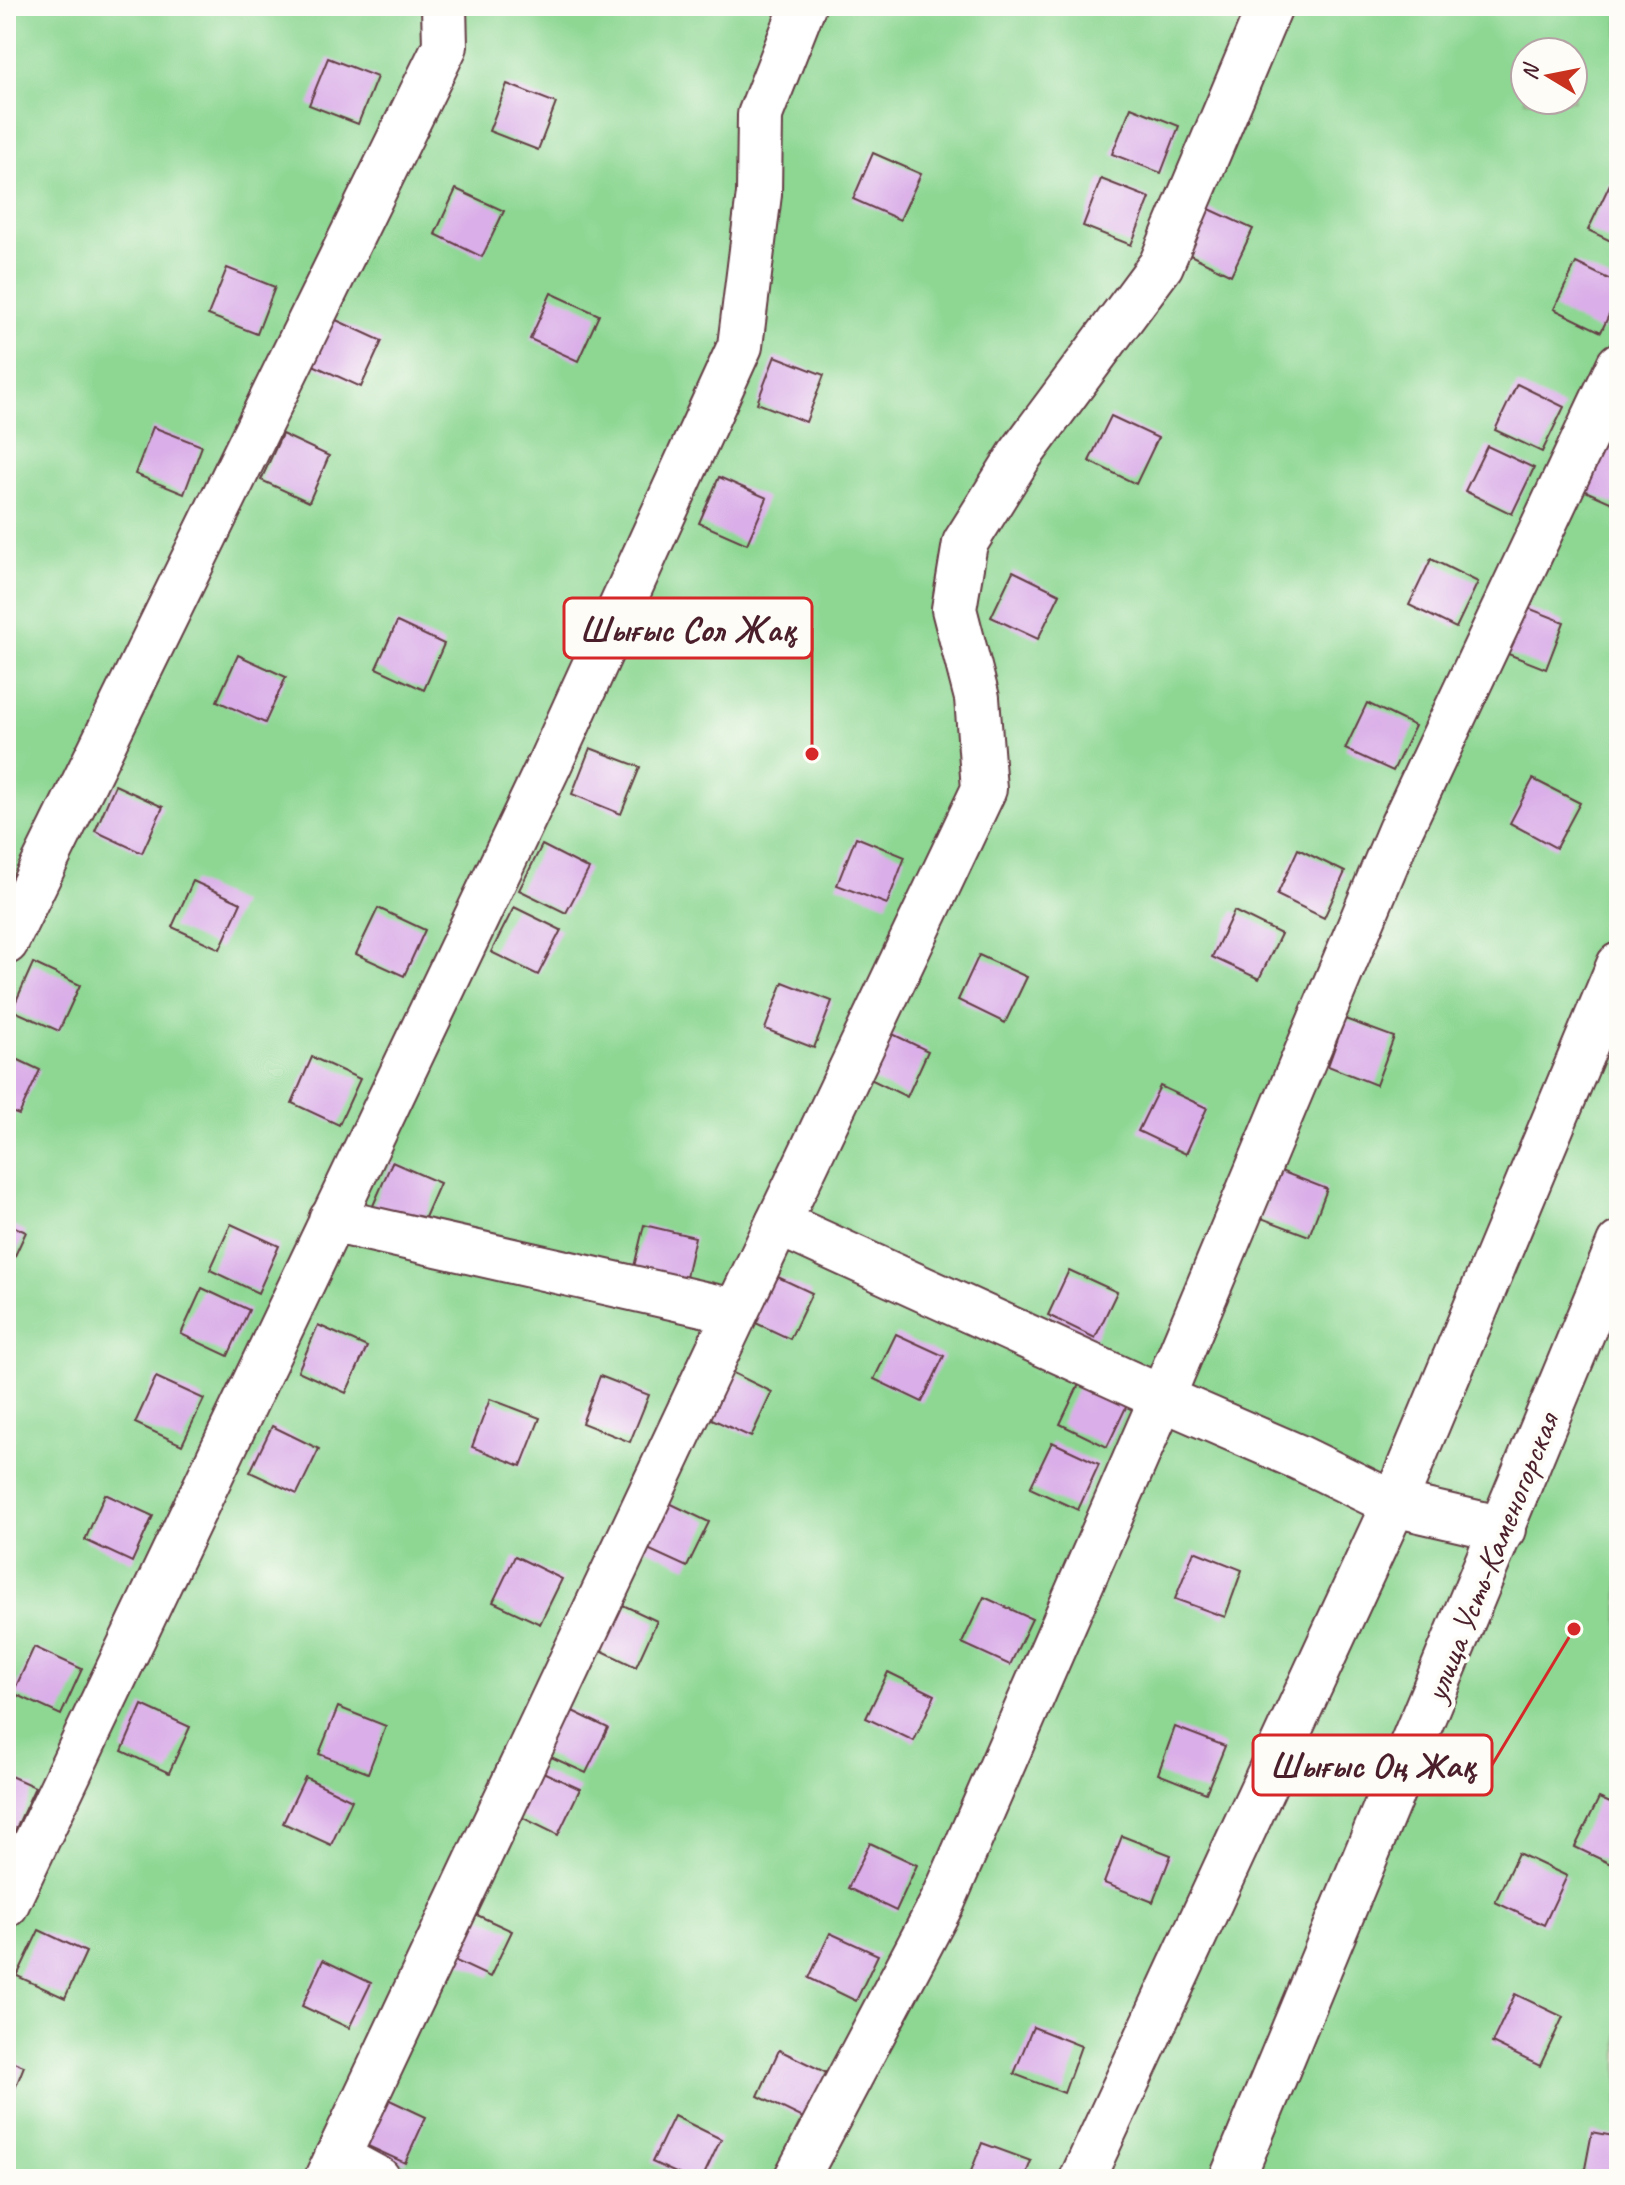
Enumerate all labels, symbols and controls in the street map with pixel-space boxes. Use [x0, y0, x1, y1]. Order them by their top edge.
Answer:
north arrow [1509, 36, 1589, 116]
text: N [1515, 60, 1546, 82]
callout: Шығыс Сол Жақ [564, 598, 812, 658]
text: Шығыс Сол Жақ [579, 606, 798, 652]
street label: улица Усть-Каменогорская [1413, 1404, 1569, 1709]
callout: Шығыс Оң Жақ [1253, 1735, 1492, 1795]
text: Шығыс Оң Жақ [1269, 1742, 1478, 1788]

